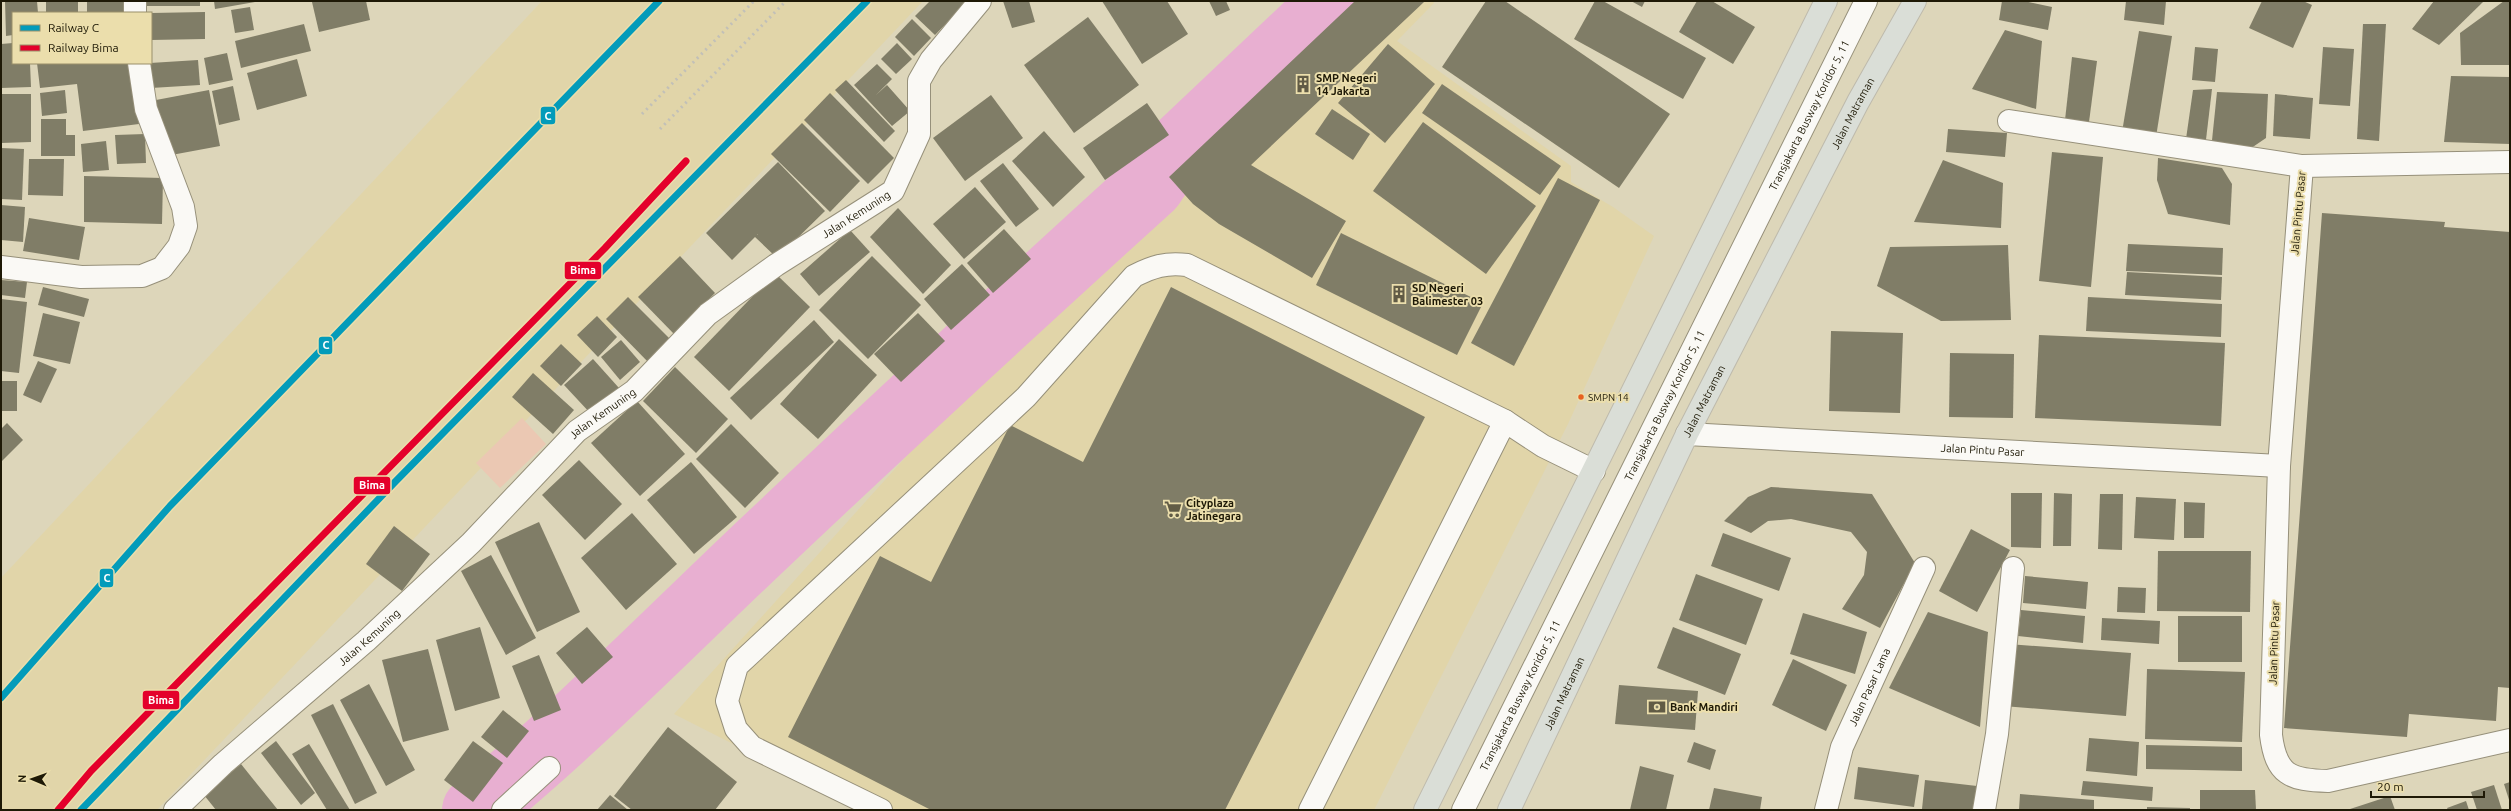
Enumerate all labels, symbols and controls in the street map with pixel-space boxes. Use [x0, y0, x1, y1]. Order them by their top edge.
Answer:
legend [12, 12, 152, 64]
text: Railway C [48, 21, 100, 34]
street label: Transjakarta Busway Koridor 5, 11 [1767, 38, 1851, 193]
text: Railway Bima [48, 41, 119, 54]
place label: SMP Negeri 14 Jakarta [1316, 72, 1377, 97]
building icon: SMP Negeri 14 Jakarta [1293, 74, 1313, 94]
street label: Jalan Matraman [1829, 75, 1877, 151]
line badge: C [540, 106, 556, 125]
text: C [544, 110, 552, 122]
street label: Jalan Pintu Pasar [2288, 170, 2308, 255]
street label: Jalan Kemuning [820, 188, 892, 240]
line badge: Bima [564, 261, 602, 280]
text: Bima [570, 264, 596, 276]
place label: SD Negeri Balimester 03 [1412, 282, 1483, 307]
building icon: SD Negeri Balimester 03 [1389, 284, 1409, 304]
street label: Transjakarta Busway Koridor 5, 11 [1622, 328, 1707, 483]
line badge: C [318, 336, 333, 355]
text: C [322, 339, 330, 351]
street label: Jalan Matraman [1680, 363, 1727, 439]
street label: Jalan Kemuning [567, 386, 638, 441]
marker: SMPN 14 [1576, 392, 1586, 402]
place label: SMPN 14 [1588, 392, 1629, 403]
street label: Jalan Pintu Pasar [1940, 442, 2026, 458]
line badge: Bima [353, 476, 391, 495]
text: Bima [359, 479, 385, 491]
place label: Cityplaza Jatinegara [1186, 497, 1241, 522]
supermarket icon: Cityplaza Jatinegara [1163, 499, 1183, 519]
line badge: C [99, 568, 114, 588]
text: C [103, 572, 111, 584]
street label: Jalan Pintu Pasar [2267, 600, 2281, 685]
street label: Jalan Kemuning [336, 607, 402, 668]
street label: Transjakarta Busway Koridor 5, 11 [1478, 618, 1563, 773]
street label: Jalan Pasar Lama [1847, 646, 1892, 728]
street label: Jalan Matraman [1542, 655, 1587, 732]
line badge: Bima [142, 690, 180, 710]
text: Bima [148, 694, 174, 706]
bank icon: Bank Mandiri [1647, 697, 1667, 717]
place label: Bank Mandiri [1670, 701, 1738, 713]
north arrow [12, 759, 52, 799]
scale bar [2371, 773, 2484, 799]
text: N [16, 774, 28, 783]
text: 20 m [2377, 780, 2404, 793]

